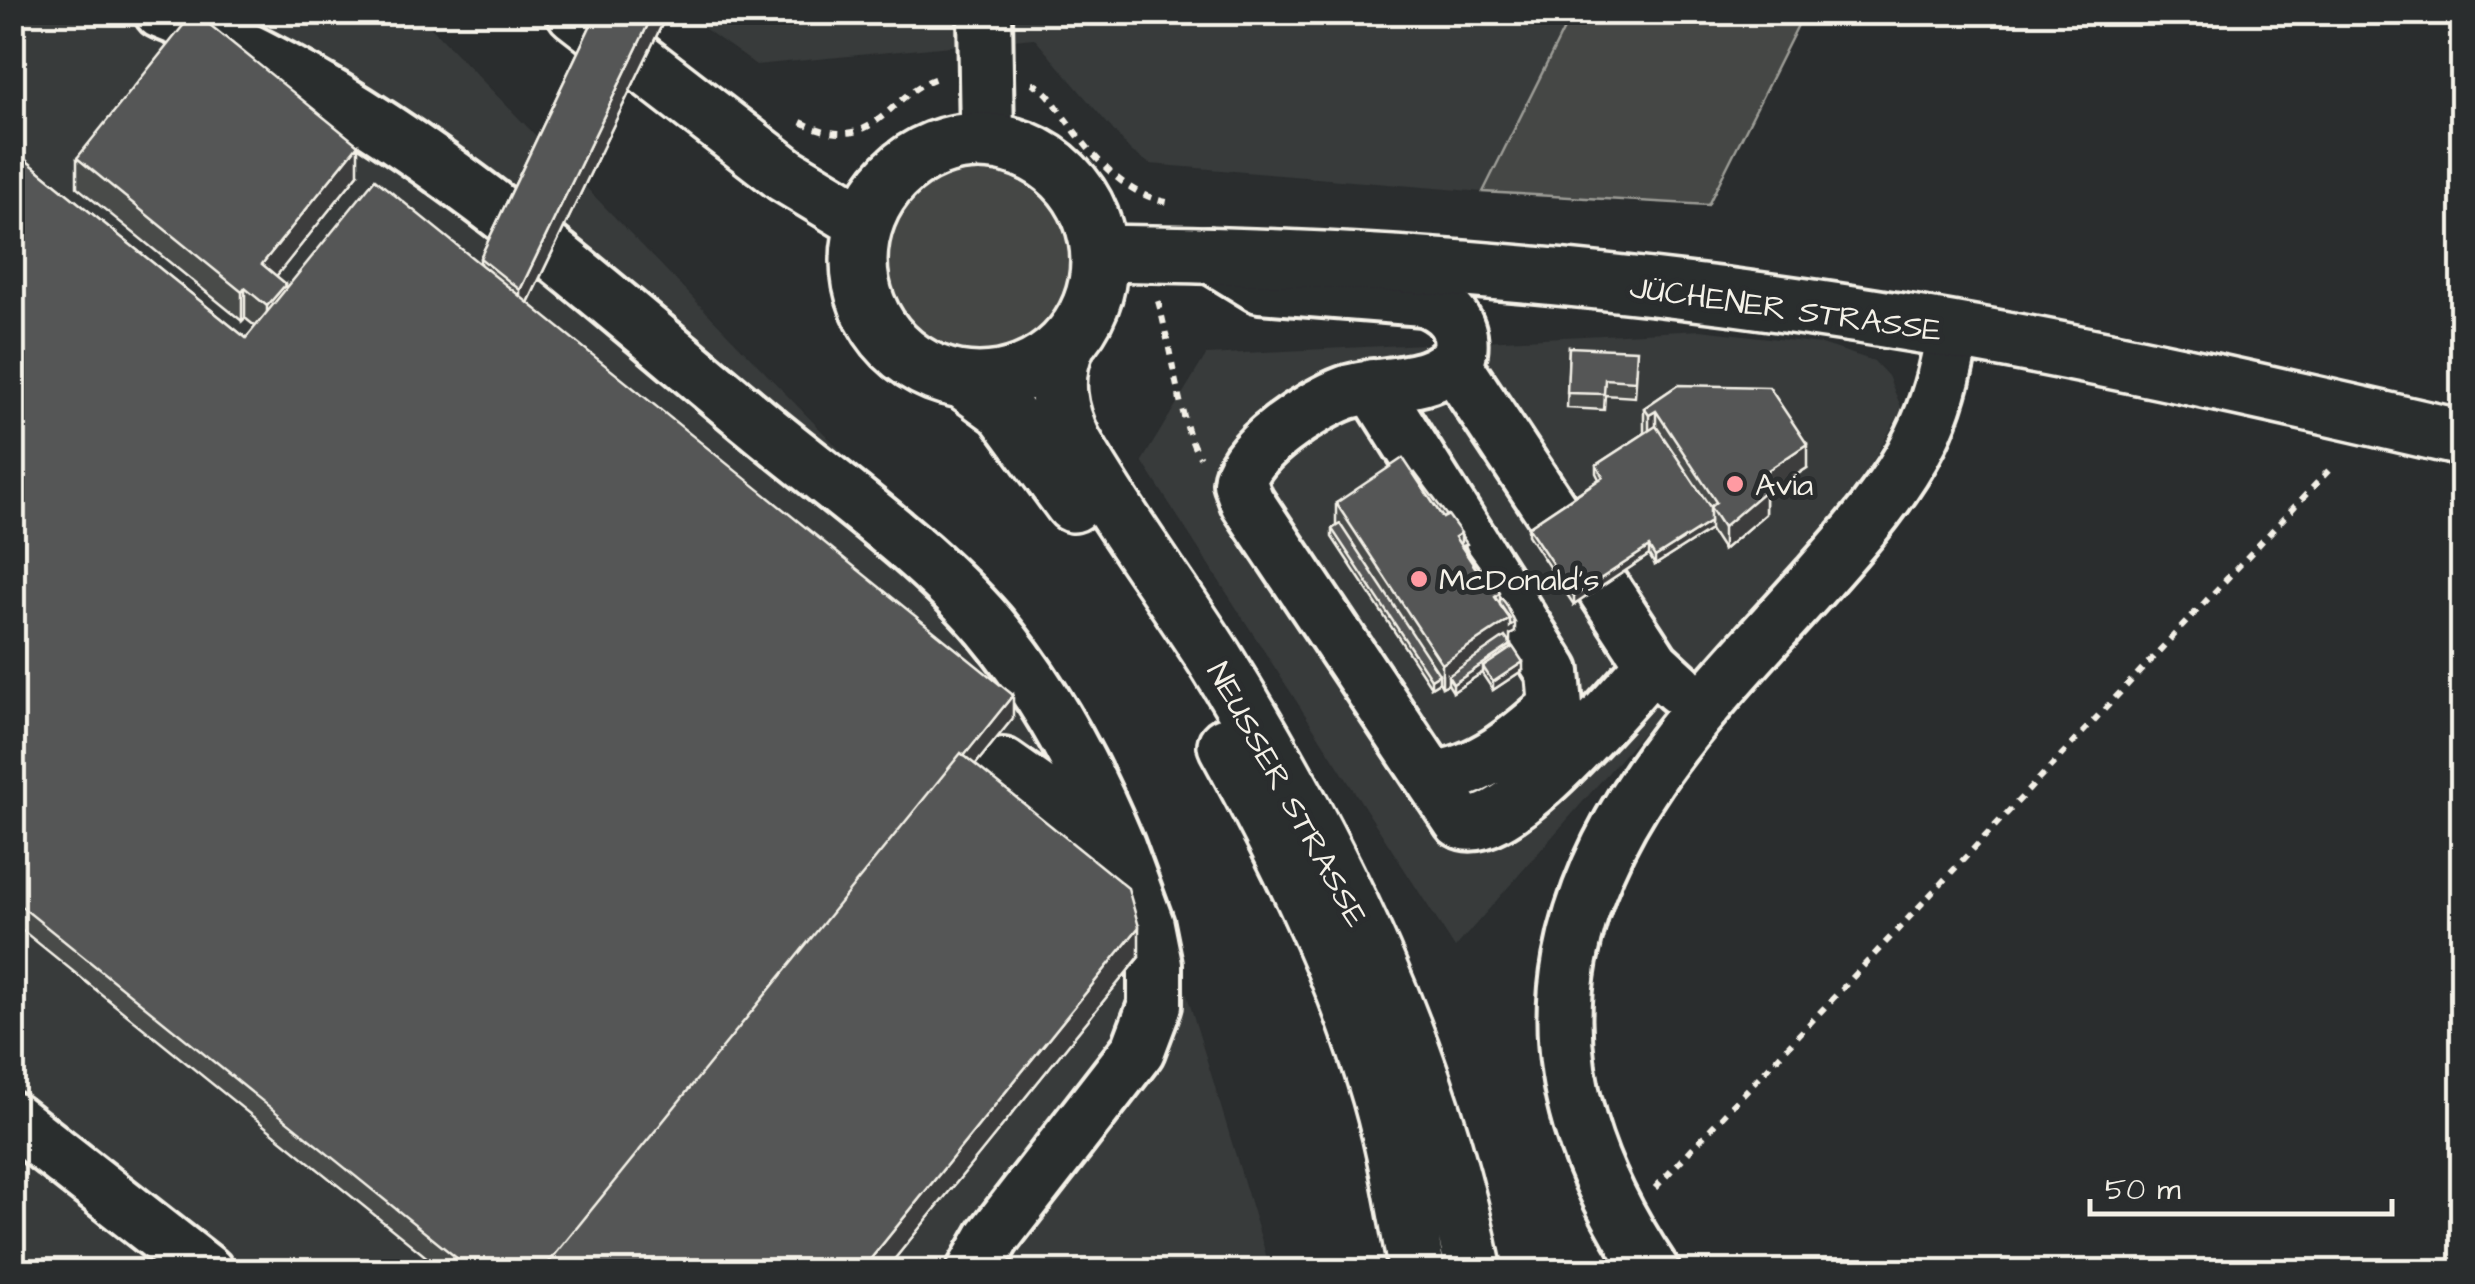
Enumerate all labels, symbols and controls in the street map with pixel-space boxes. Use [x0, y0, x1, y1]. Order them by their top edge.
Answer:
street label: JÜCHENER STRASSE [1627, 265, 1945, 354]
place label: Avia [1755, 463, 1813, 508]
marker: Avia [1724, 473, 1746, 495]
place label: McDonald's [1439, 558, 1599, 603]
marker: McDonald's [1408, 568, 1430, 590]
street label: NEUSSER STRASSE [1195, 654, 1378, 935]
scale bar [2090, 1154, 2392, 1216]
text: 50 m [2105, 1169, 2181, 1211]

